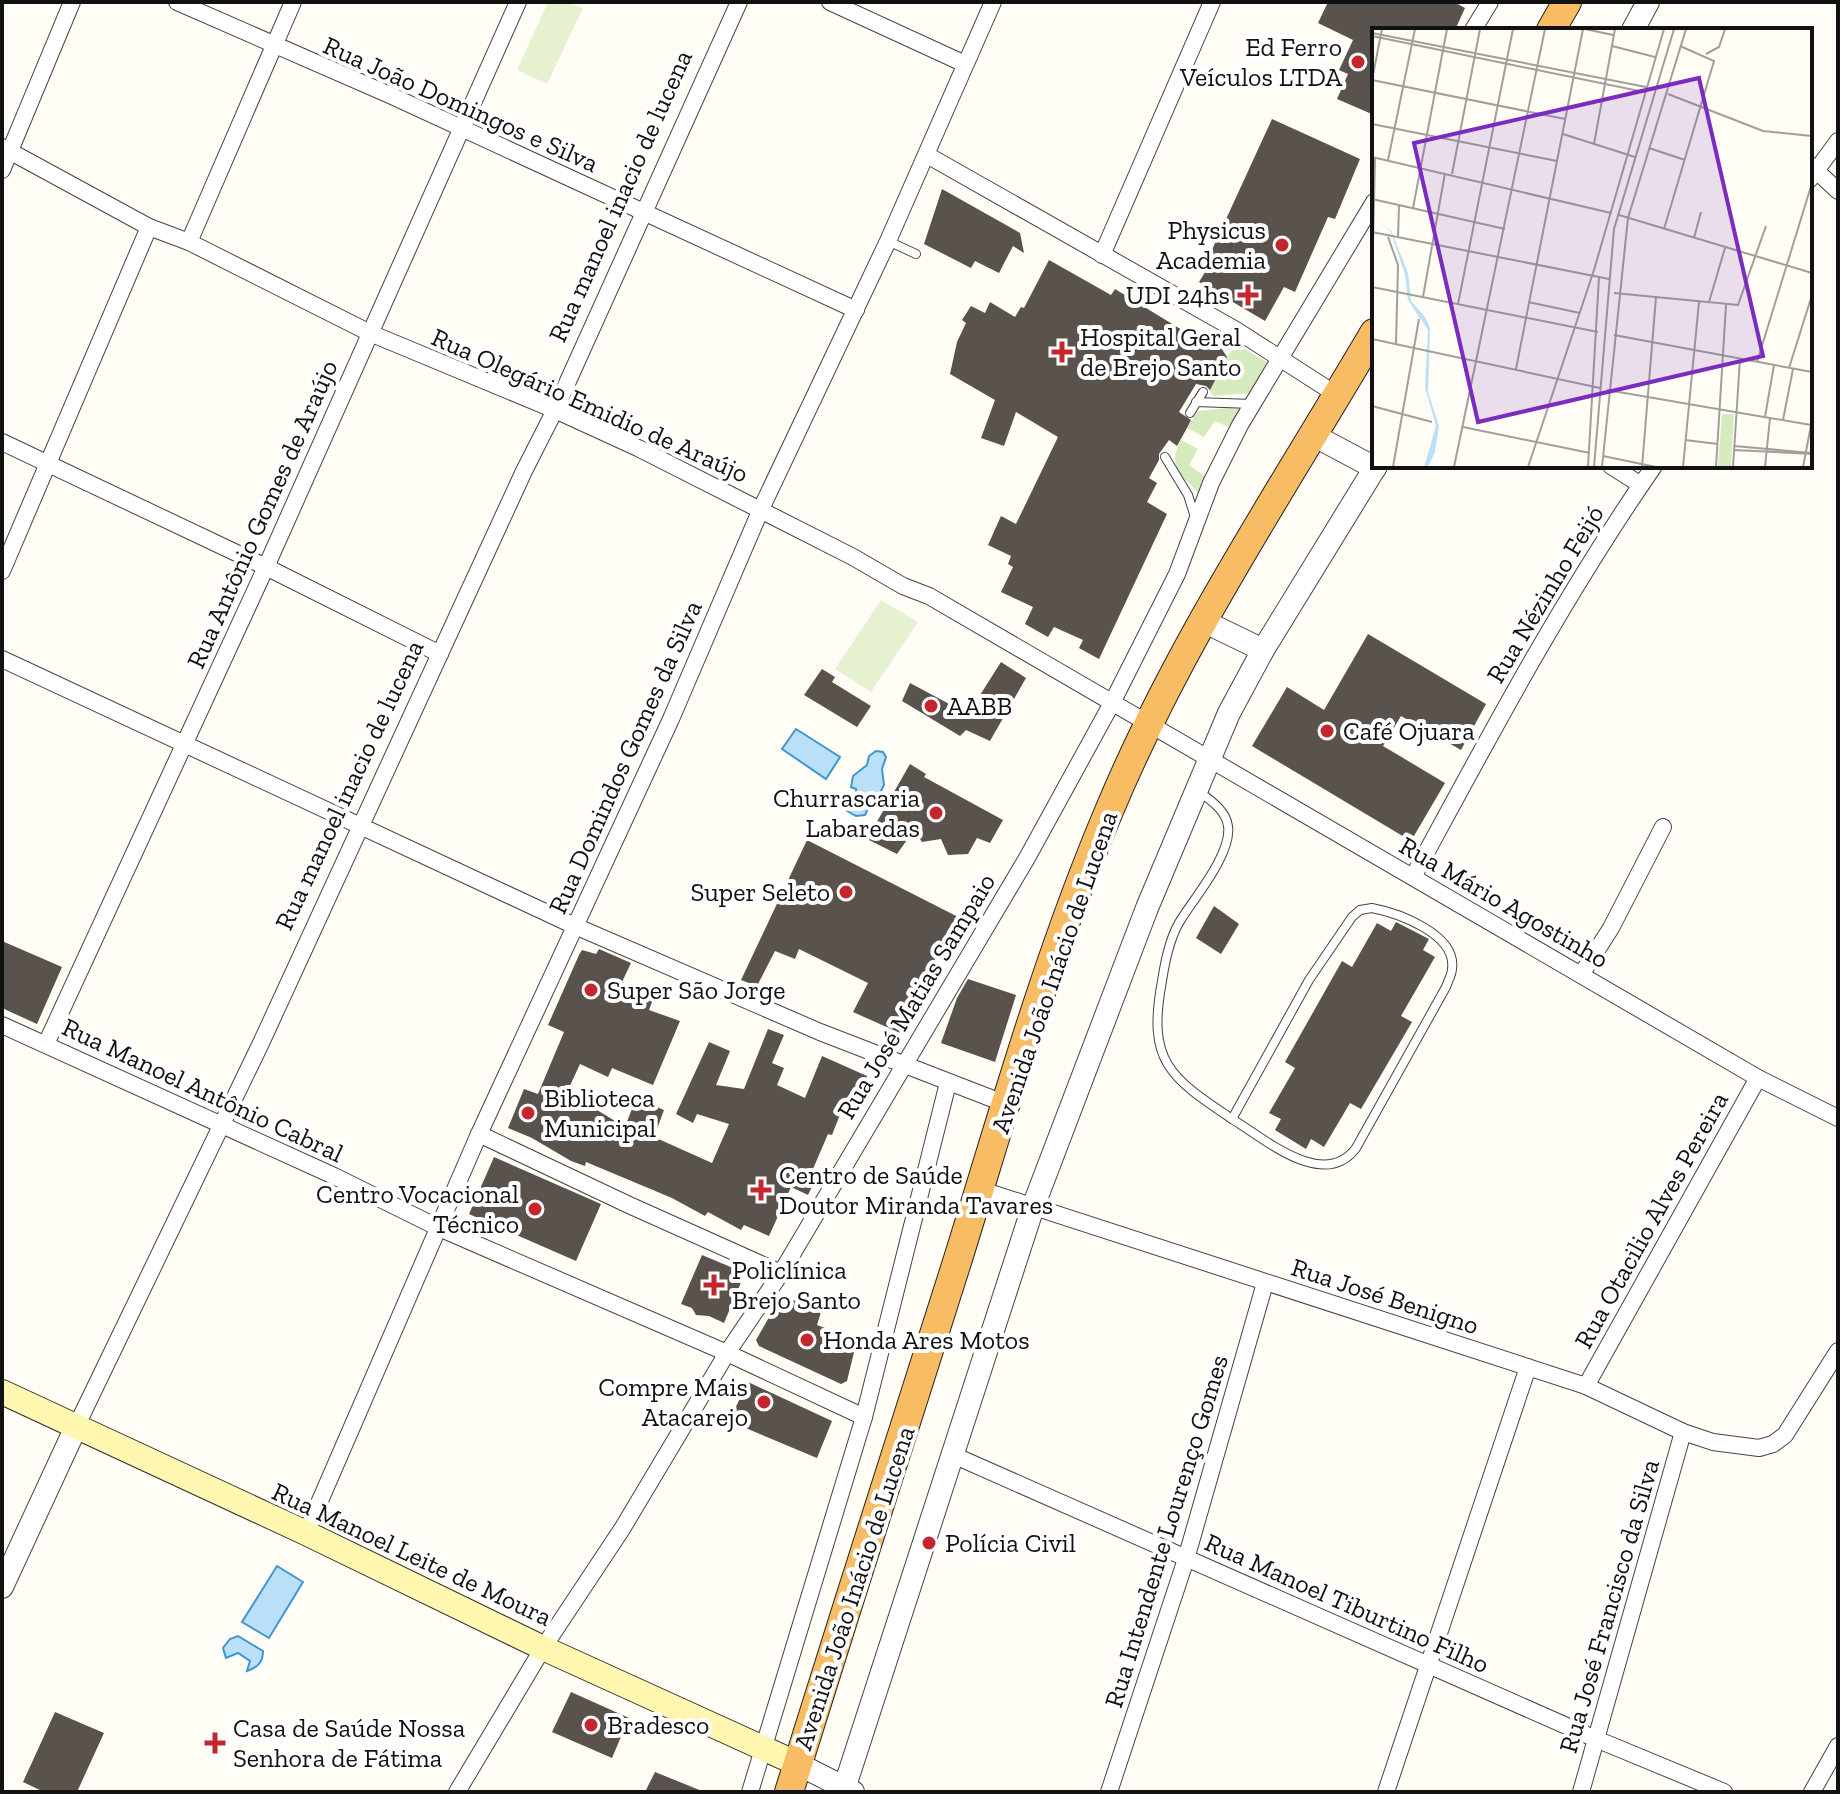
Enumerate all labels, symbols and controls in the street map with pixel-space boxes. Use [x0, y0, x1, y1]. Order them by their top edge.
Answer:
inset map [1372, 28, 1812, 468]
street label: Rua João Domingos e Silva [318, 29, 604, 179]
place label: Ed Ferro Veículos LTDA [1179, 31, 1343, 93]
street label: Rua manoel inacio de lucena [541, 45, 699, 347]
marker: Ed Ferro Veículos LTDA [1349, 53, 1367, 71]
place label: Physicus Academia [1156, 214, 1266, 276]
marker: Physicus Academia [1273, 236, 1291, 254]
place label: UDI 24hs [1126, 279, 1230, 311]
marker: UDI 24hs [1237, 284, 1259, 306]
street label: Rua Olegário Emidio de Araújo [427, 321, 753, 489]
place label: Hospital Geral de Brejo Santo [1080, 321, 1241, 383]
marker: Hospital Geral de Brejo Santo [1051, 341, 1073, 363]
street label: Rua Antônio Gomes de Araújo [179, 355, 345, 673]
street label: Rua Nézinho Feijó [1479, 499, 1611, 689]
street label: Rua Domindos Gomes da Silva [541, 595, 709, 919]
street label: Rua manoel inacio de lucena [268, 635, 431, 935]
place label: AABB [947, 690, 1012, 722]
marker: AABB [922, 697, 940, 715]
place label: Café Ojuara [1343, 715, 1475, 747]
marker: Café Ojuara [1318, 722, 1336, 740]
place label: Churrascaria Labaredas [773, 782, 920, 844]
marker: Churrascaria Labaredas [927, 804, 945, 822]
street label: Avenida João Inácio de Lucena [984, 806, 1124, 1137]
street label: Rua Mário Agostinho [1394, 829, 1614, 975]
street label: Rua José Matias Sampaio [830, 867, 1002, 1125]
place label: Super Seleto [690, 876, 830, 908]
marker: Super Seleto [837, 883, 855, 901]
place label: Super São Jorge [607, 974, 785, 1006]
marker: Super São Jorge [582, 981, 600, 999]
street label: Rua Manoel Antônio Cabral [57, 1011, 349, 1169]
place label: Biblioteca Municipal [544, 1082, 656, 1144]
street label: Rua Otacilio Alves Pereira [1567, 1086, 1735, 1354]
marker: Biblioteca Municipal [519, 1104, 537, 1122]
place label: Centro de Saúde Doutor Miranda Tavares [779, 1159, 1053, 1221]
place label: Centro Vocacional Técnico [316, 1178, 519, 1240]
marker: Centro de Saúde Doutor Miranda Tavares [750, 1179, 772, 1201]
marker: Centro Vocacional Técnico [526, 1200, 544, 1218]
street label: Rua José Benigno [1287, 1251, 1483, 1341]
place label: Policlínica Brejo Santo [732, 1254, 861, 1316]
marker: Policlínica Brejo Santo [703, 1274, 725, 1296]
place label: Honda Ares Motos [823, 1324, 1030, 1356]
marker: Honda Ares Motos [798, 1331, 816, 1349]
street label: Rua Intendente Lourenço Gomes [1097, 1351, 1235, 1711]
place label: Compre Mais Atacarejo [598, 1371, 748, 1433]
marker: Compre Mais Atacarejo [755, 1393, 773, 1411]
street label: Avenida João Inácio de Lucena [786, 1422, 922, 1754]
street label: Rua José Francisco da Silva [1552, 1455, 1666, 1756]
street label: Rua Manoel Leite de Moura [267, 1475, 557, 1633]
street label: Rua Manoel Tiburtino Filho [1200, 1526, 1494, 1680]
place label: Polícia Civil [945, 1527, 1076, 1559]
marker: Polícia Civil [920, 1534, 938, 1552]
place label: Bradesco [607, 1709, 709, 1741]
place label: Casa de Saúde Nossa Senhora de Fátima [233, 1712, 466, 1774]
marker: Bradesco [582, 1716, 600, 1734]
marker: Casa de Saúde Nossa Senhora de Fátima [204, 1732, 226, 1754]

